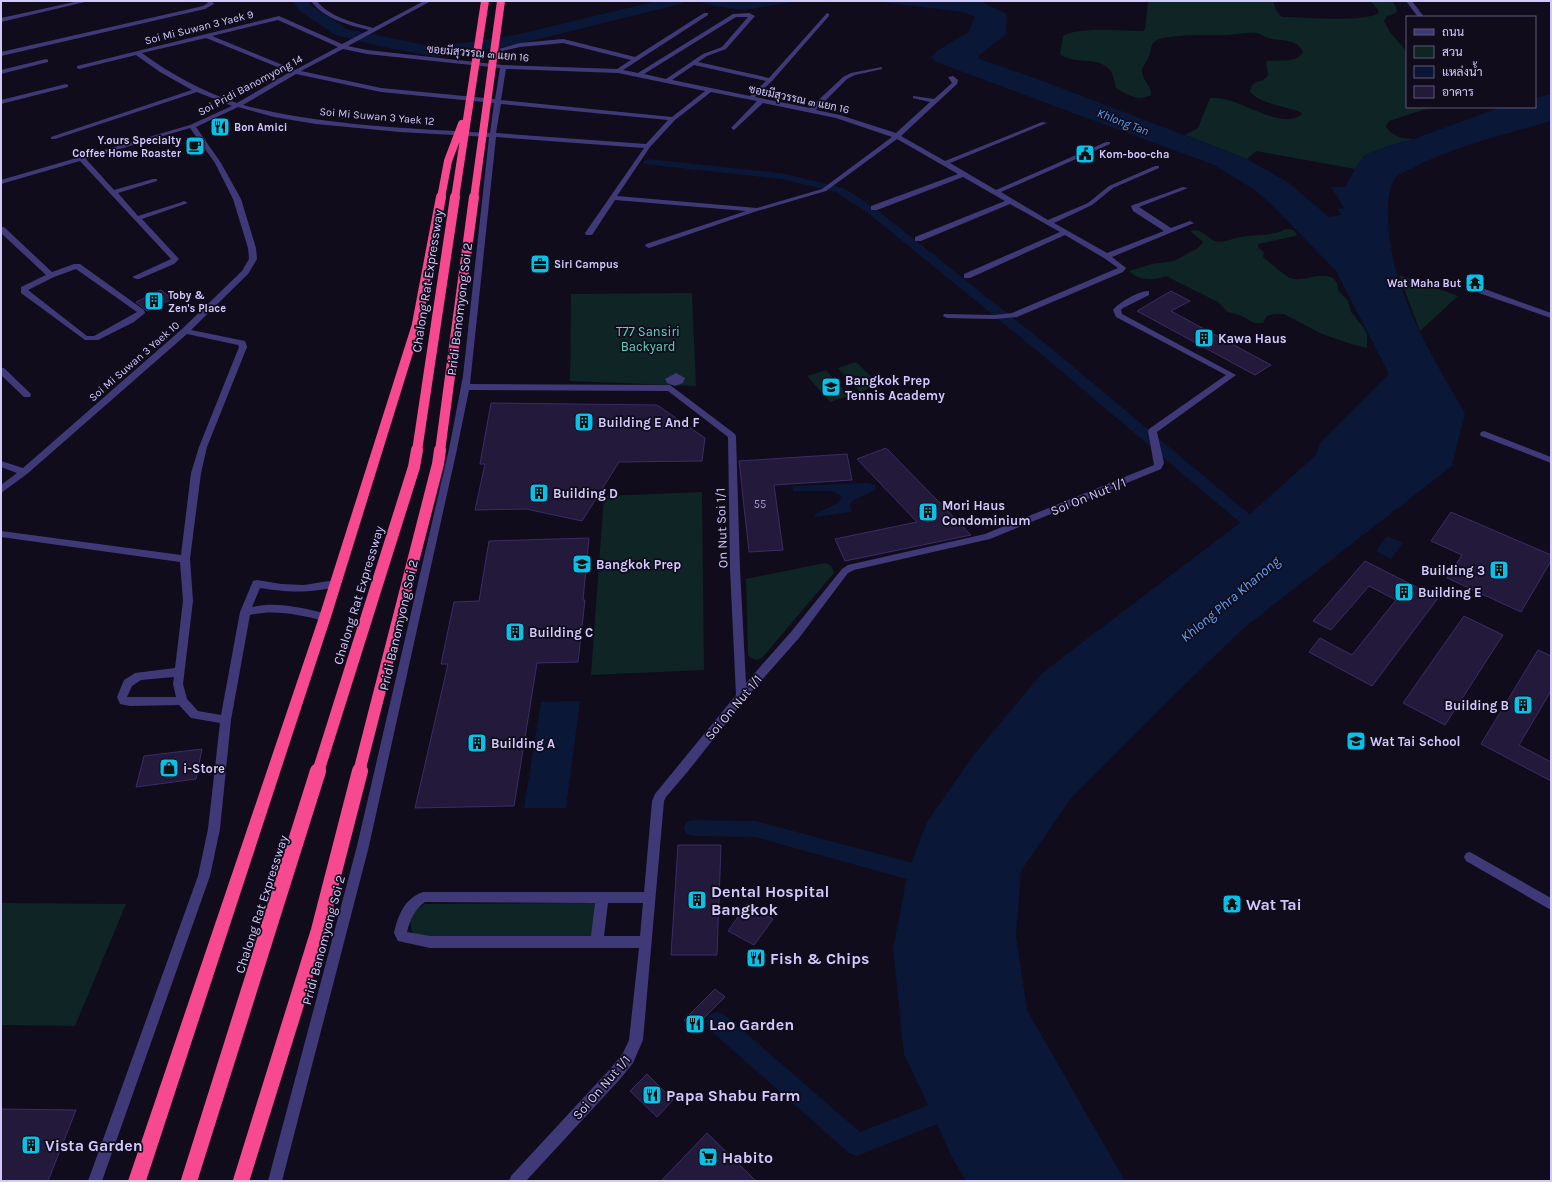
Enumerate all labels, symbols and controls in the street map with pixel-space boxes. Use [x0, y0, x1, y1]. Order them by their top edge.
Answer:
street label: Soi Mi Suwan 3 Yaek 9 [143, 8, 255, 47]
legend [1406, 16, 1536, 108]
text: ถนน [1442, 25, 1465, 39]
street label: ซอยมีสุวรรณ ๓ แยก 16 [426, 41, 530, 66]
text: สวน [1442, 45, 1463, 59]
street label: Soi Pridi Banomyong 14 [196, 52, 305, 119]
text: แหล่งน้ำ [1442, 61, 1482, 79]
street label: ซอยมีสุวรรณ ๓ แยก 16 [747, 81, 851, 118]
text: อาคาร [1442, 85, 1474, 99]
street label: Soi Mi Suwan 3 Yaek 12 [319, 105, 435, 128]
water label: Khlong Tan [1095, 106, 1151, 138]
restaurant icon: Bon Amici [209, 116, 231, 138]
place label: Bon Amici [234, 121, 287, 134]
place label: Y.ours Specialty Coffee Home Roaster [72, 134, 182, 160]
cafe icon: Y.ours Specialty Coffee Home Roaster [184, 135, 206, 157]
public building icon: Kom-boo-cha [1074, 143, 1096, 165]
place label: Kom-boo-cha [1099, 148, 1169, 161]
street label: Chalong Rat Expressway [409, 209, 446, 354]
street label: Pridi Banomyong Soi 2 [444, 242, 475, 376]
office icon: Siri Campus [529, 253, 551, 275]
place label: Siri Campus [554, 258, 619, 271]
temple icon: Wat Maha But [1464, 272, 1486, 294]
place label: Wat Maha But [1387, 277, 1462, 290]
place label: Toby & Zen's Place [168, 289, 226, 315]
building icon: Toby & Zen's Place [143, 290, 165, 312]
street label: Soi Mi Suwan 3 Yaek 10 [86, 319, 182, 404]
park label: T77 Sansiri Backyard [616, 324, 680, 354]
building icon: Kawa Haus [1193, 327, 1215, 349]
place label: Kawa Haus [1218, 331, 1287, 346]
place label: Bangkok Prep Tennis Academy [845, 373, 945, 403]
school or university icon: Bangkok Prep Tennis Academy [820, 376, 842, 398]
building icon: Building E And F [573, 411, 595, 433]
place label: Building E And F [598, 415, 700, 430]
street label: Soi On Nut 1/1 [1048, 474, 1128, 518]
building icon: Building D [528, 482, 550, 504]
place label: Building D [553, 486, 618, 501]
street label: On Nut Soi 1/1 [713, 488, 730, 568]
house number: 55 [754, 498, 766, 511]
place label: Mori Haus Condominium [942, 498, 1031, 528]
building icon: Mori Haus Condominium [917, 501, 939, 523]
street label: Chalong Rat Expressway [330, 524, 387, 666]
water label: Khlong Phra Khanong [1177, 552, 1284, 646]
school or university icon: Bangkok Prep [571, 553, 593, 575]
place label: Bangkok Prep [596, 557, 681, 572]
street label: Pridi Banomyong Soi 2 [376, 558, 421, 692]
building icon: Building 3 [1488, 559, 1510, 581]
place label: Building 3 [1421, 563, 1485, 578]
building icon: Building E [1393, 581, 1415, 603]
place label: Building E [1418, 585, 1482, 600]
building icon: Building C [504, 621, 526, 643]
place label: Building C [529, 625, 593, 640]
street label: Soi On Nut 1/1 [702, 672, 765, 743]
building icon: Building B [1512, 694, 1534, 716]
place label: Building B [1445, 698, 1509, 713]
school or university icon: Wat Tai School [1345, 730, 1367, 752]
building icon: Building A [466, 732, 488, 754]
place label: Wat Tai School [1370, 734, 1461, 749]
place label: Building A [491, 736, 555, 751]
shop icon: i-Store [158, 757, 180, 779]
place label: i-Store [183, 761, 225, 776]
street label: Chalong Rat Expressway [232, 833, 291, 975]
street label: Pridi Banomyong Soi 2 [299, 874, 348, 1007]
place label: Dental Hospital Bangkok [711, 882, 829, 919]
building icon: Dental Hospital Bangkok [686, 889, 708, 911]
temple icon: Wat Tai [1221, 893, 1243, 915]
place label: Wat Tai [1246, 895, 1302, 914]
restaurant icon: Fish & Chips [745, 947, 767, 969]
place label: Fish & Chips [770, 949, 870, 968]
restaurant icon: Lao Garden [684, 1013, 706, 1035]
place label: Lao Garden [709, 1015, 794, 1034]
street label: Soi On Nut 1/1 [569, 1052, 633, 1123]
restaurant icon: Papa Shabu Farm [641, 1084, 663, 1106]
place label: Papa Shabu Farm [666, 1086, 800, 1105]
building icon: Vista Garden [20, 1134, 42, 1156]
place label: Vista Garden [45, 1136, 143, 1155]
supermarket icon: Habito [697, 1146, 719, 1168]
place label: Habito [722, 1148, 773, 1167]

